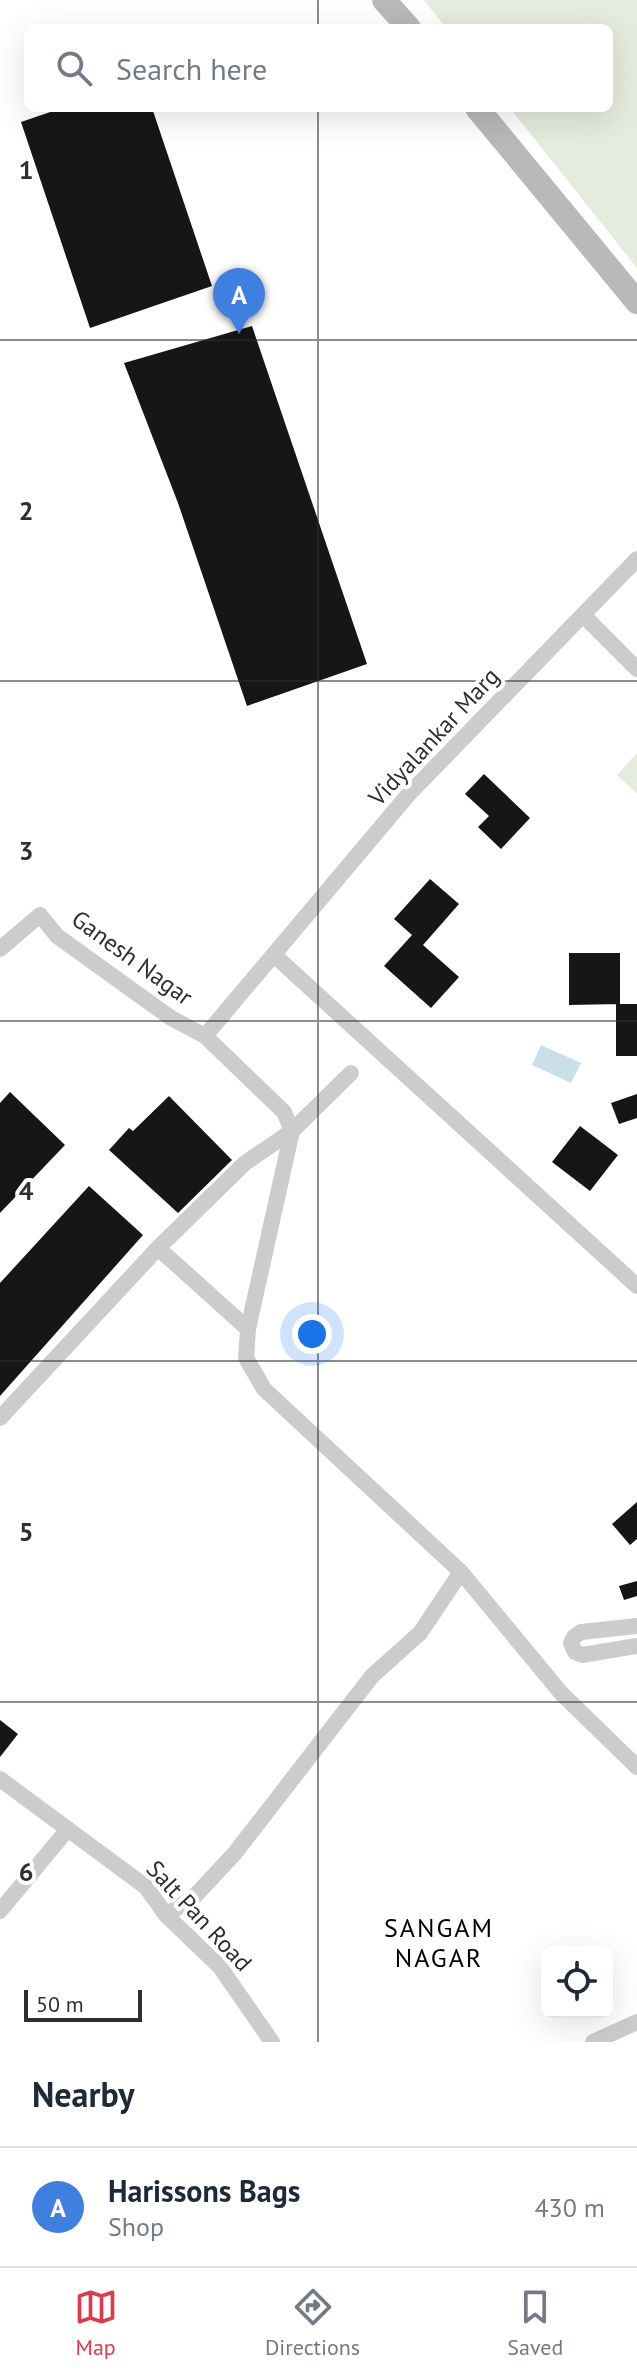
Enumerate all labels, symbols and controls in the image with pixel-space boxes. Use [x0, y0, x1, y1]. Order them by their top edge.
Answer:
search box [24, 24, 613, 112]
icon: search [52, 46, 96, 90]
text: Search here [116, 49, 267, 88]
text: 1 [19, 153, 33, 186]
pin: A [213, 268, 265, 334]
text: 2 [19, 494, 33, 527]
street label: Vidyalankar Marg [361, 661, 506, 813]
text: 3 [19, 834, 33, 867]
street label: Ganesh Nagar [66, 903, 199, 1012]
text: 4 [19, 1174, 34, 1207]
your location [292, 1314, 332, 1354]
text: 5 [19, 1515, 33, 1548]
street label: Salt Pan Road [140, 1854, 259, 1978]
text: 6 [19, 1855, 33, 1888]
district label: SANGAM NAGAR [384, 1911, 494, 1974]
map controls [541, 1946, 613, 2018]
button: locate [541, 1946, 613, 2018]
scale bar [24, 1986, 142, 2022]
text: 50 m [36, 1990, 84, 2018]
text: Nearby [32, 2072, 134, 2116]
text: Harissons Bags [108, 2171, 300, 2210]
text: A [50, 2191, 66, 2224]
text: 430 m [534, 2191, 605, 2224]
text: Shop [108, 2210, 164, 2243]
tab: Map [74, 2285, 118, 2361]
tab: Directions [265, 2285, 360, 2361]
tab: Saved [507, 2285, 563, 2361]

